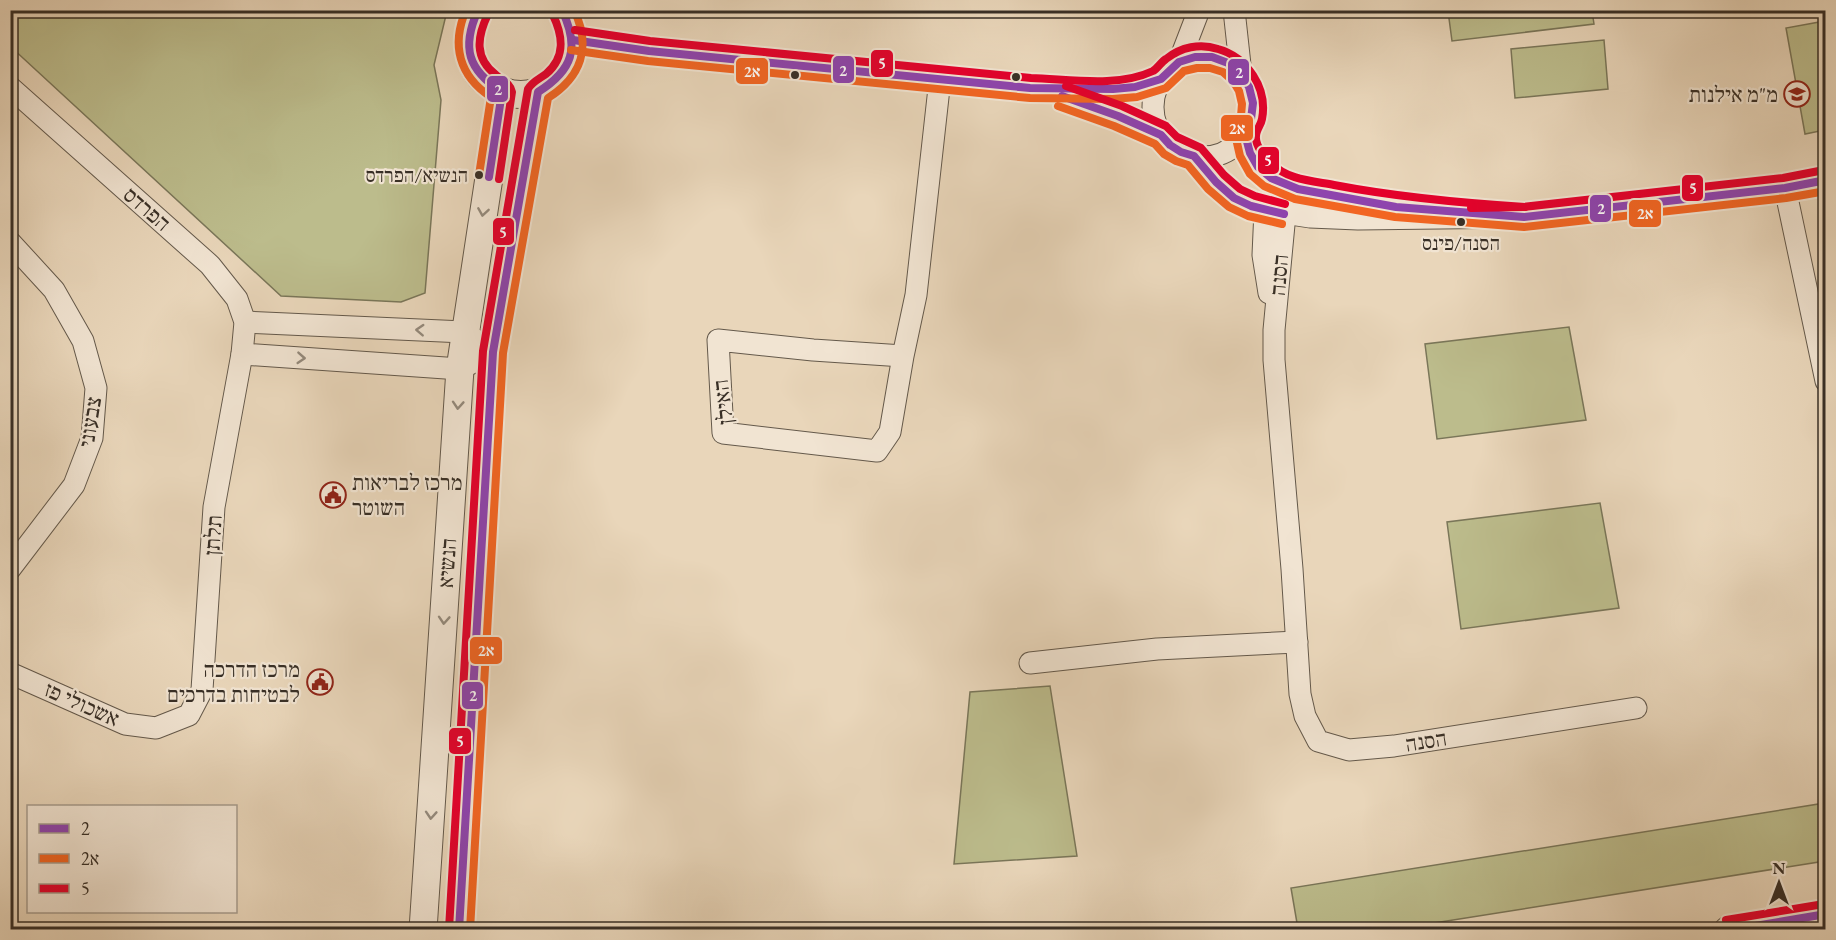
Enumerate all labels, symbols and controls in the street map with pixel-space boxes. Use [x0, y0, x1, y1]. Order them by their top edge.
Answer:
line badge: 5 [870, 49, 894, 78]
text: 5 [878, 53, 886, 74]
line badge: 2 [832, 55, 855, 84]
line badge: 2א [735, 57, 769, 85]
line badge: 2 [1227, 58, 1250, 86]
text: 2 [839, 60, 848, 81]
text: 2א [743, 61, 761, 82]
text: 2 [1235, 62, 1244, 83]
unlabelled marker [789, 69, 801, 81]
unlabelled marker [1010, 71, 1022, 83]
line badge: 2 [486, 75, 509, 103]
text: 2 [494, 79, 503, 100]
school or university icon: מ"מ אילנות [1782, 79, 1812, 109]
place label: מ"מ אילנות [1689, 80, 1778, 109]
line badge: 2א [1220, 114, 1254, 142]
text: 2א [1228, 118, 1246, 139]
line badge: 5 [1257, 146, 1280, 175]
text: 5 [1264, 150, 1272, 171]
place label: הנשיא/הפרדס [366, 162, 468, 188]
marker: הנשיא/הפרדס [473, 169, 485, 181]
line badge: 5 [1681, 174, 1704, 202]
text: 5 [1689, 178, 1697, 199]
street label: הפרדס [117, 180, 177, 238]
line badge: 2 [1589, 194, 1612, 223]
text: 2 [1597, 198, 1606, 219]
line badge: 2א [1628, 199, 1662, 228]
text: 2א [1636, 203, 1654, 224]
one-way arrow [478, 207, 490, 216]
marker: הסנה/פינס [1455, 216, 1467, 228]
line badge: 5 [492, 217, 515, 246]
text: 5 [499, 222, 507, 243]
place label: הסנה/פינס [1422, 230, 1500, 256]
street label: הסנה [1263, 253, 1295, 297]
one-way arrow [416, 324, 425, 337]
one-way arrow [296, 351, 305, 364]
street label: האילן [706, 378, 740, 426]
street label: צבעוני [72, 395, 108, 449]
one-way arrow [451, 400, 464, 409]
place label: מרכז לבריאות השוטר [352, 468, 463, 522]
public building icon: מרכז לבריאות השוטר [318, 480, 348, 510]
street label: תלתן [197, 514, 229, 556]
street label: הנשיא [431, 537, 463, 589]
one-way arrow [437, 616, 450, 625]
line badge: 2א [469, 636, 503, 665]
text: 2א [477, 640, 495, 661]
place label: מרכז הדרכה לבטיחות בדרכים [167, 655, 300, 709]
public building icon: מרכז הדרכה לבטיחות בדרכים [305, 667, 335, 697]
street label: אשכולי פז [40, 675, 124, 733]
line badge: 2 [461, 681, 484, 710]
text: 2 [469, 685, 478, 706]
street label: הסנה [1403, 723, 1449, 759]
line badge: 5 [448, 727, 472, 755]
text: 5 [456, 731, 464, 752]
legend [27, 805, 237, 913]
one-way arrow [424, 811, 437, 820]
text: 2 [81, 817, 90, 840]
text: 2א [81, 847, 99, 870]
north arrow [1749, 853, 1809, 913]
text: N [1773, 858, 1786, 879]
text: 5 [81, 877, 90, 900]

